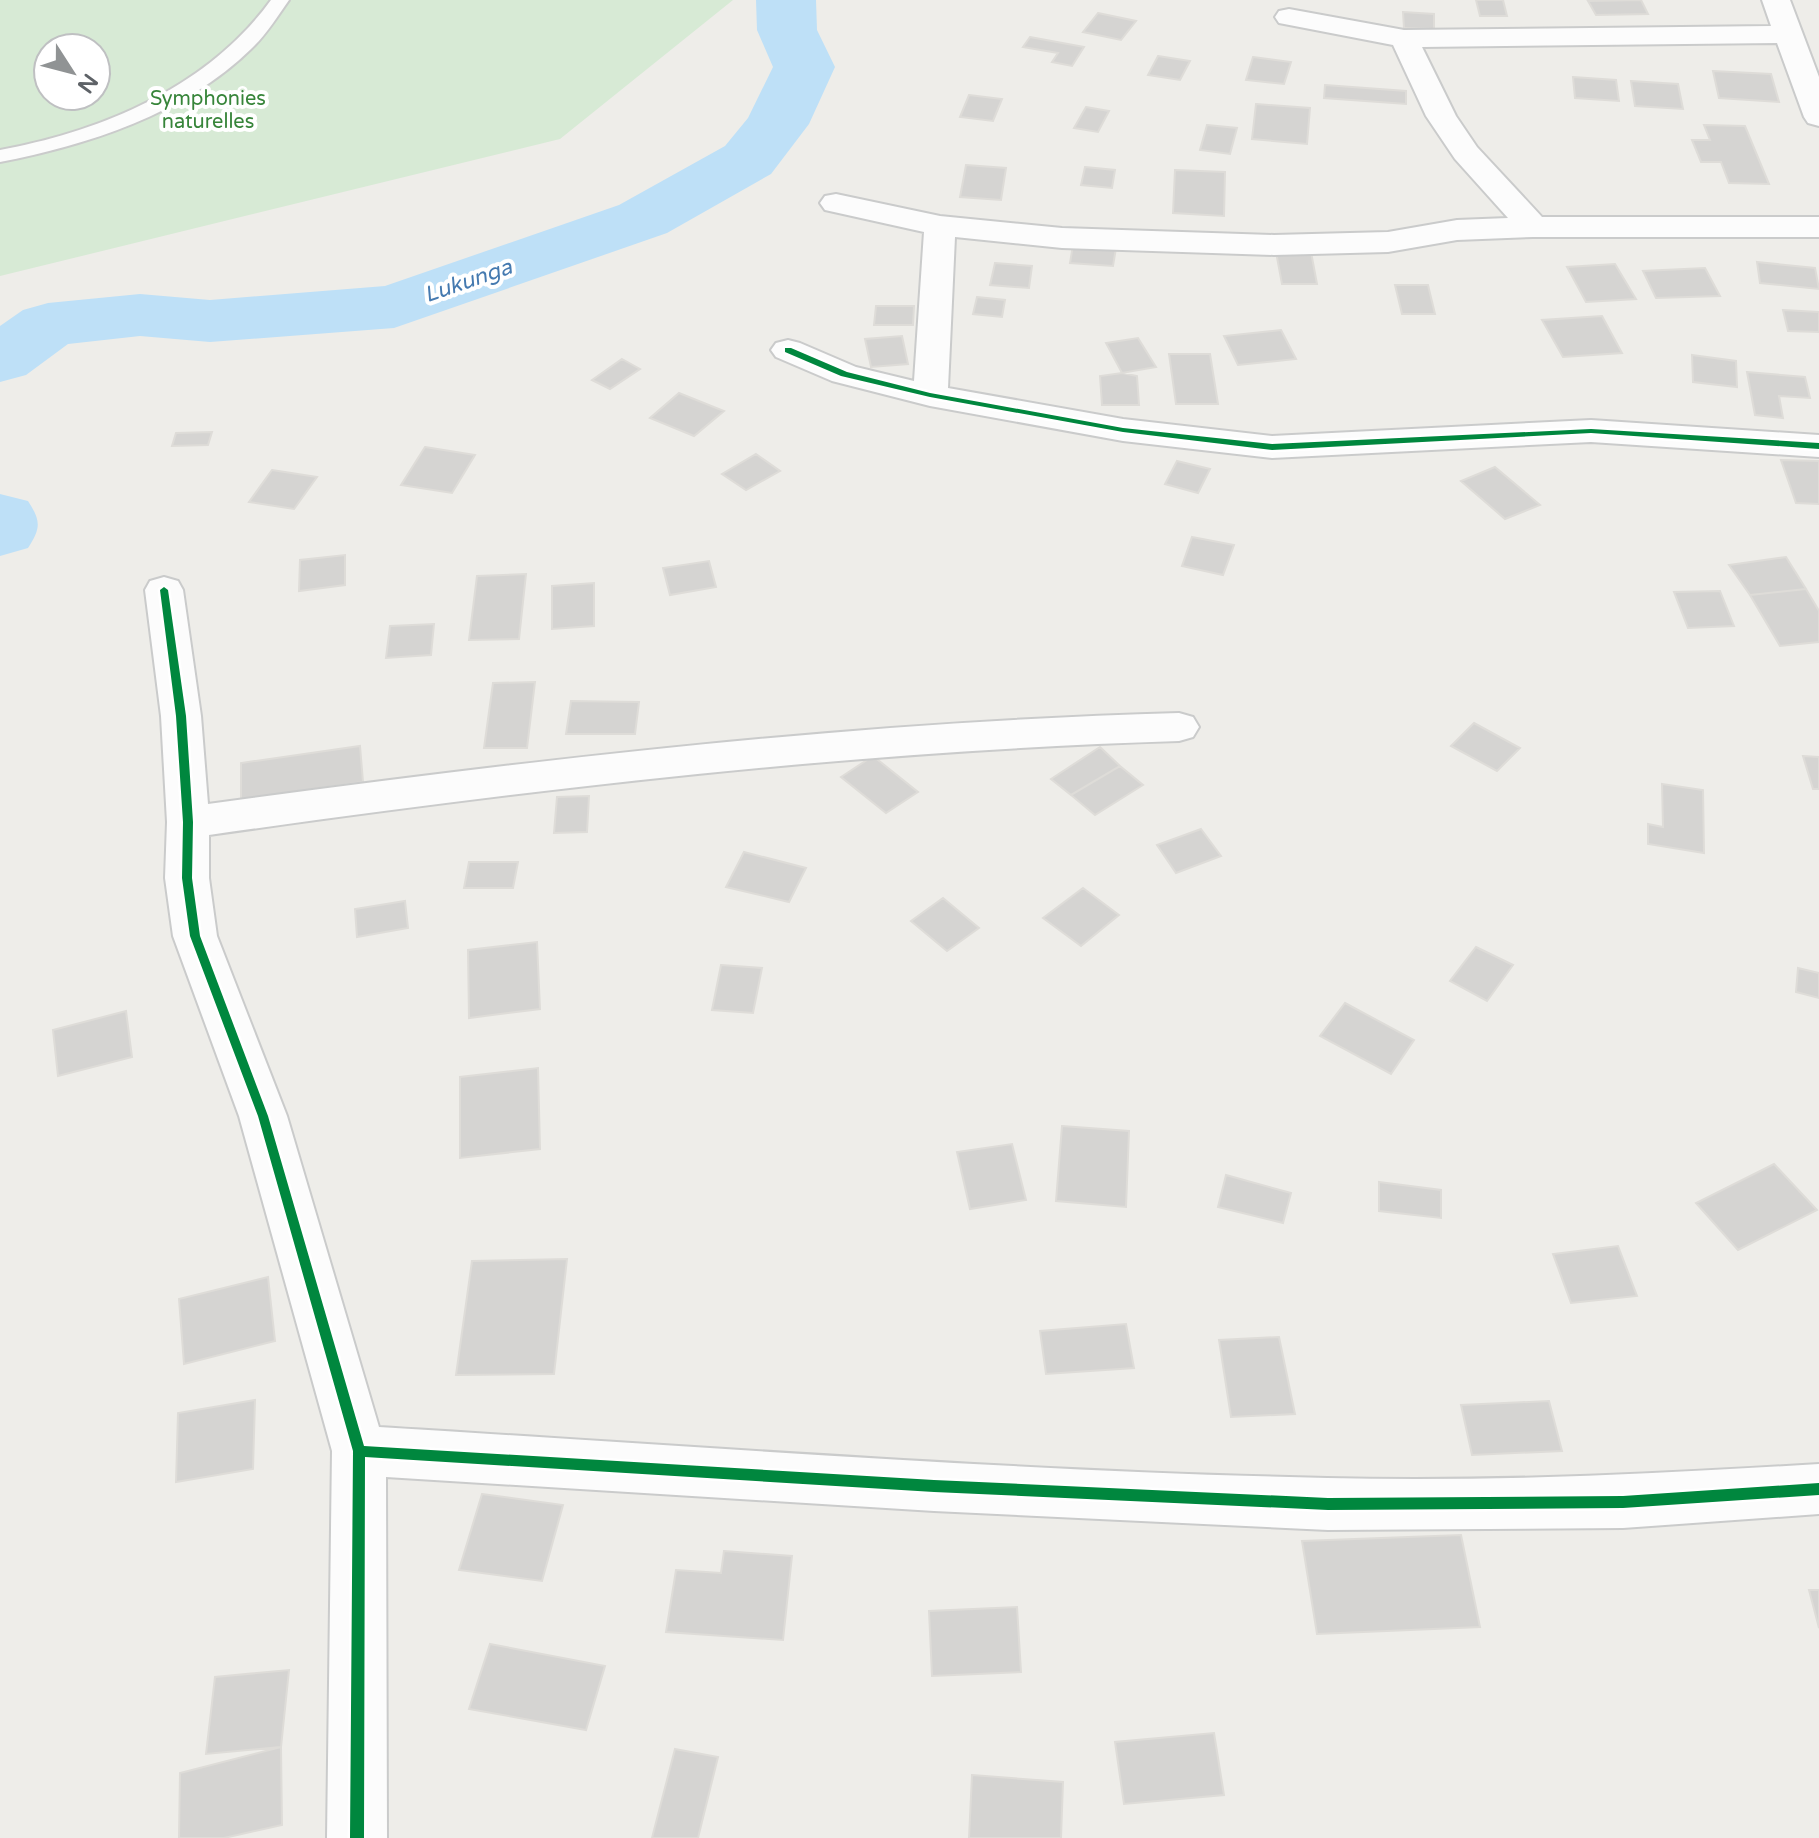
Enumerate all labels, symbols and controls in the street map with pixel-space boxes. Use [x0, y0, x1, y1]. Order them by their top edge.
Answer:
north arrow [32, 32, 112, 112]
text: N [72, 68, 103, 98]
park label: Symphonies naturelles [150, 87, 266, 134]
water label: Lukunga [421, 254, 516, 308]

